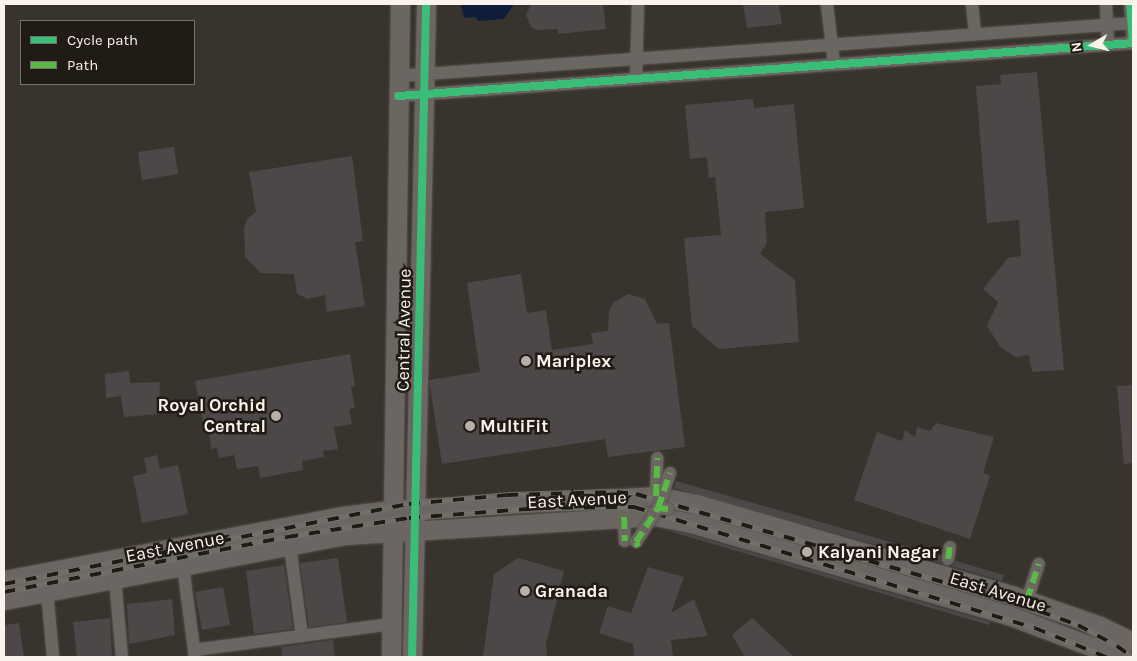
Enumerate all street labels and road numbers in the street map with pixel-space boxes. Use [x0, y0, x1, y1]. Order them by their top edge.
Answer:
street label: Central Avenue [392, 268, 416, 392]
street label: East Avenue [527, 487, 627, 513]
street label: East Avenue [124, 527, 226, 567]
street label: East Avenue [947, 567, 1049, 617]

